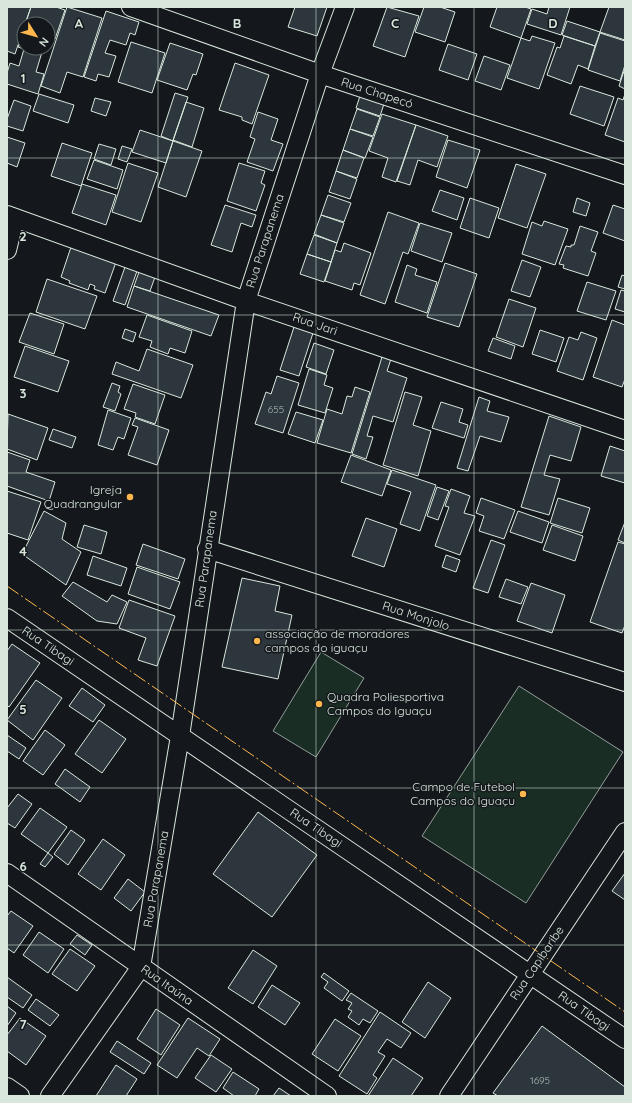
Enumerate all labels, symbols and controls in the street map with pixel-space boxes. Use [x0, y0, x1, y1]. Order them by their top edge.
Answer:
text: A [75, 15, 84, 31]
text: B [233, 15, 241, 31]
text: C [391, 15, 399, 31]
text: D [548, 15, 558, 31]
north arrow [16, 16, 56, 56]
text: N [36, 35, 52, 49]
text: 1 [20, 70, 26, 86]
street label: Rua Chapecó [339, 74, 415, 111]
street label: Rua Parapanema [242, 192, 287, 290]
text: 2 [19, 228, 27, 244]
street label: Rua Jari [291, 309, 340, 338]
text: 3 [20, 385, 27, 401]
house number: 655 [268, 403, 284, 416]
place label: Igreja Quadrangular [44, 482, 122, 511]
marker: Igreja Quadrangular [125, 492, 135, 502]
street label: Rua Parapanema [191, 509, 220, 608]
text: 4 [19, 543, 27, 559]
street label: Rua Monjolo [381, 598, 452, 633]
street label: Rua Tibagi [19, 623, 77, 669]
place label: associação de moradores campos do iguaçu [265, 626, 410, 655]
marker: associação de moradores campos do iguaçu [252, 636, 262, 646]
place label: Quadra Poliesportiva Campos do Iguaçu [327, 689, 444, 718]
marker: Quadra Poliesportiva Campos do Iguaçu [314, 699, 324, 709]
text: 5 [19, 701, 27, 717]
place label: Campo de Futebol Campos do Iguaçu [410, 779, 515, 808]
marker: Campo de Futebol Campos do Iguaçu [518, 789, 528, 799]
street label: Rua Tibagi [287, 805, 345, 851]
street label: Rua Parapanema [140, 829, 171, 928]
text: 6 [19, 858, 27, 874]
street label: Rua Capibaribe [506, 923, 567, 1003]
street label: Rua Itaúna [138, 961, 196, 1008]
street label: Rua Tibagi [556, 987, 613, 1034]
text: 7 [19, 1016, 27, 1032]
house number: 1695 [530, 1074, 550, 1087]

